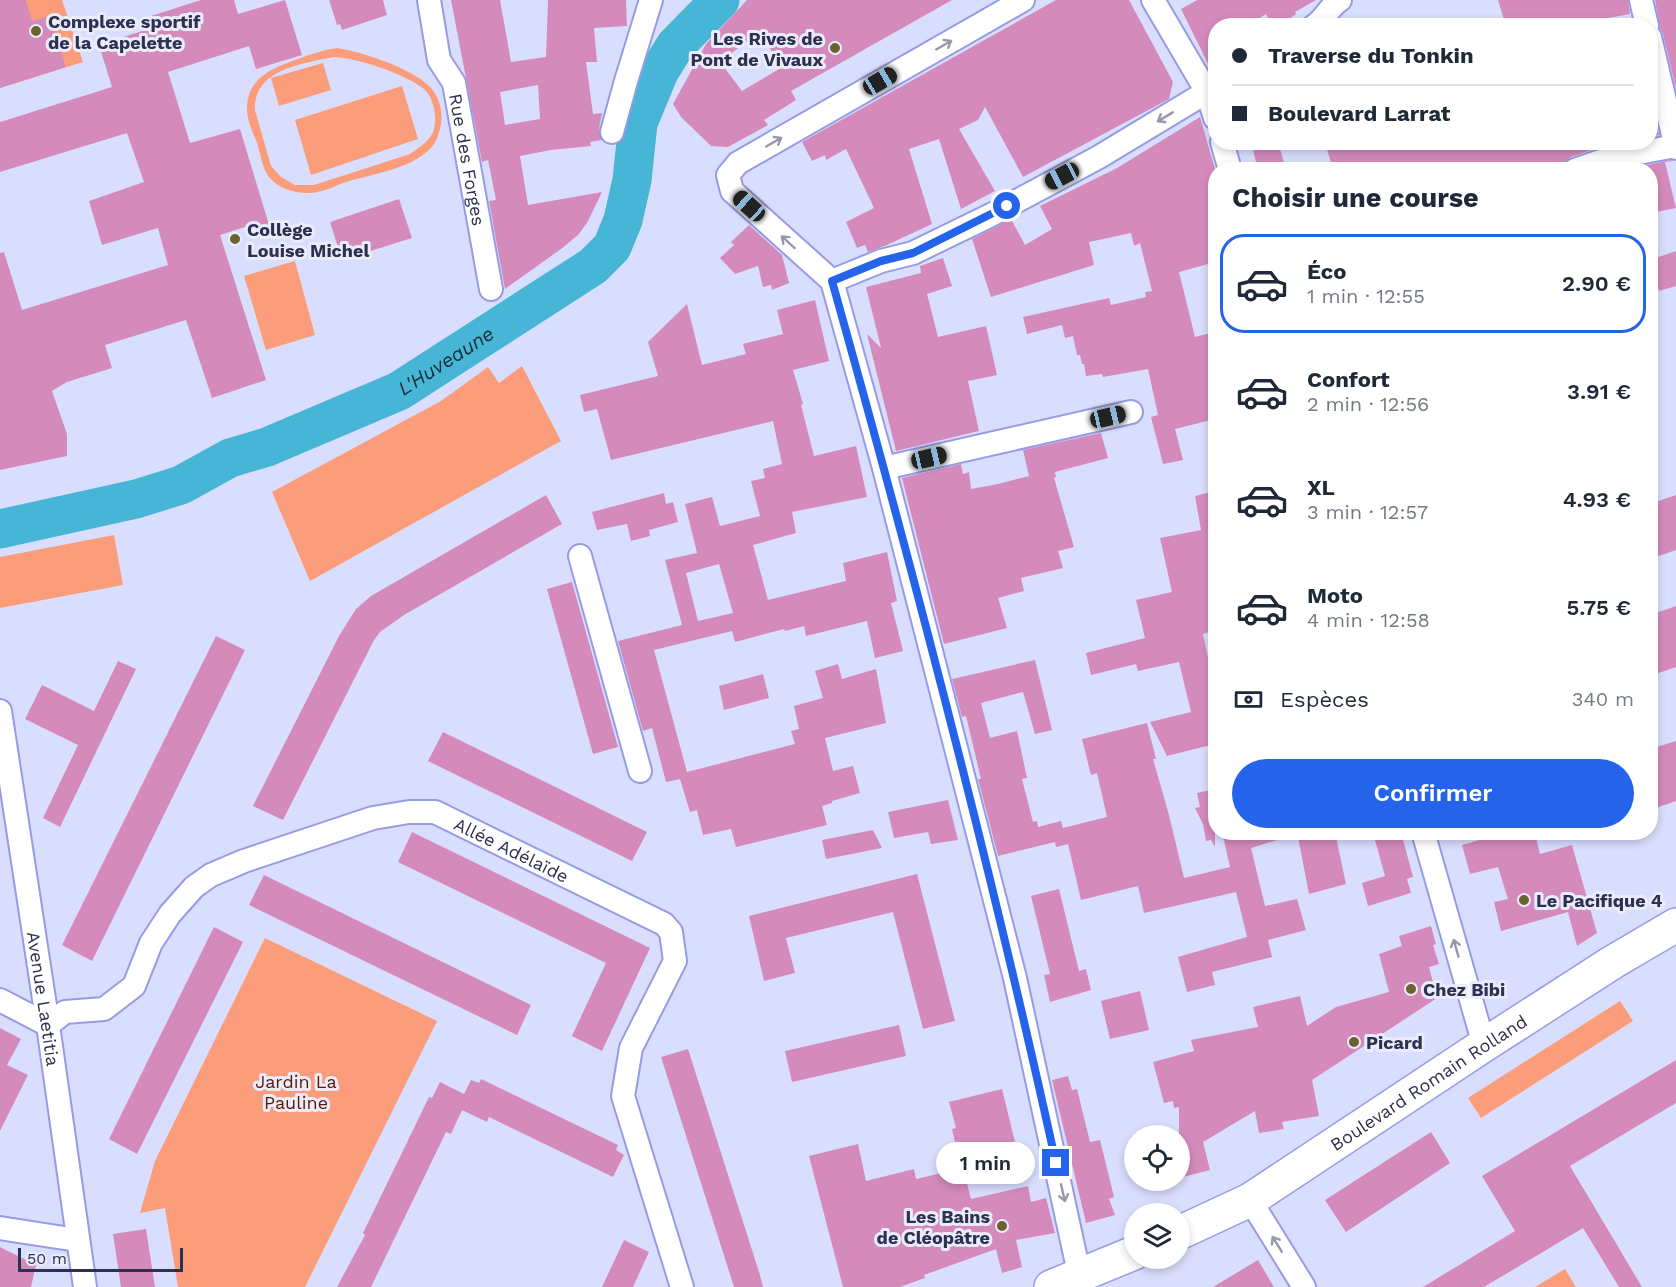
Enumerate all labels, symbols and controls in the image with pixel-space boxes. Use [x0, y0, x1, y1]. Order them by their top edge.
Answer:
place label: Complexe sportif de la Capelette [48, 11, 201, 53]
marker: Complexe sportif de la Capelette [29, 24, 43, 38]
place label: Les Rives de Pont de Vivaux [690, 28, 823, 70]
one-way arrow [935, 39, 952, 51]
marker: Les Rives de Pont de Vivaux [828, 41, 842, 55]
text: Traverse du Tonkin [1268, 43, 1474, 68]
car [860, 64, 900, 98]
street label: Rue des Forges [446, 92, 490, 227]
text: Boulevard Larrat [1268, 101, 1450, 126]
one-way arrow [1157, 112, 1174, 124]
one-way arrow [766, 135, 783, 147]
car [1042, 160, 1082, 192]
text: Choisir une course [1232, 182, 1479, 214]
car [730, 187, 768, 225]
route start [993, 192, 1020, 219]
place label: Collège Louise Michel [247, 219, 369, 261]
marker: Collège Louise Michel [228, 232, 242, 246]
one-way arrow [781, 235, 796, 249]
icon: car [1235, 257, 1289, 311]
text: Éco [1307, 259, 1346, 284]
text: 2.90 € [1562, 271, 1631, 296]
text: 1 min · 12:55 [1307, 284, 1425, 308]
water label: L'Huveaune [393, 321, 498, 401]
icon: car [1235, 365, 1289, 419]
text: Confort [1307, 367, 1390, 392]
text: 3.91 € [1567, 379, 1631, 404]
text: 2 min · 12:56 [1307, 392, 1429, 416]
car [1088, 404, 1128, 430]
car [909, 445, 949, 471]
icon: car [1235, 473, 1289, 527]
text: XL [1307, 475, 1335, 500]
text: 4.93 € [1563, 487, 1631, 512]
text: 3 min · 12:57 [1307, 500, 1428, 524]
icon: car [1235, 581, 1289, 635]
text: Moto [1307, 583, 1363, 608]
text: 5.75 € [1566, 595, 1631, 620]
text: 4 min · 12:58 [1307, 608, 1430, 632]
icon: cash [1232, 683, 1265, 716]
text: Espèces [1280, 687, 1369, 712]
text: 340 m [1572, 687, 1634, 711]
button: Confirmer [1232, 759, 1634, 828]
street label: Allée Adélaïde [451, 813, 572, 886]
place label: Le Pacifique 4 [1536, 890, 1663, 911]
marker: Le Pacifique 4 [1517, 893, 1531, 907]
street label: Avenue Laetitia [23, 930, 64, 1067]
one-way arrow [1450, 939, 1462, 958]
place label: Chez Bibi [1423, 979, 1505, 1000]
marker: Chez Bibi [1404, 982, 1418, 996]
street label: Boulevard Romain Rolland [1326, 1010, 1531, 1155]
place label: Picard [1366, 1032, 1423, 1053]
marker: Picard [1347, 1035, 1361, 1049]
park label: Jardin La Pauline [255, 1071, 337, 1113]
map controls [1124, 1125, 1190, 1269]
button: locate [1124, 1125, 1190, 1191]
callout: 1 min [936, 1142, 1035, 1184]
route end [1042, 1149, 1069, 1176]
text: 1 min [960, 1151, 1011, 1175]
one-way arrow [1058, 1183, 1069, 1202]
button: layers [1124, 1203, 1190, 1269]
place label: Les Bains de Cléopâtre [877, 1206, 990, 1248]
marker: Les Bains de Cléopâtre [995, 1219, 1009, 1233]
one-way arrow [1271, 1236, 1283, 1253]
scale bar [18, 1245, 183, 1272]
text: 50 m [27, 1249, 67, 1268]

